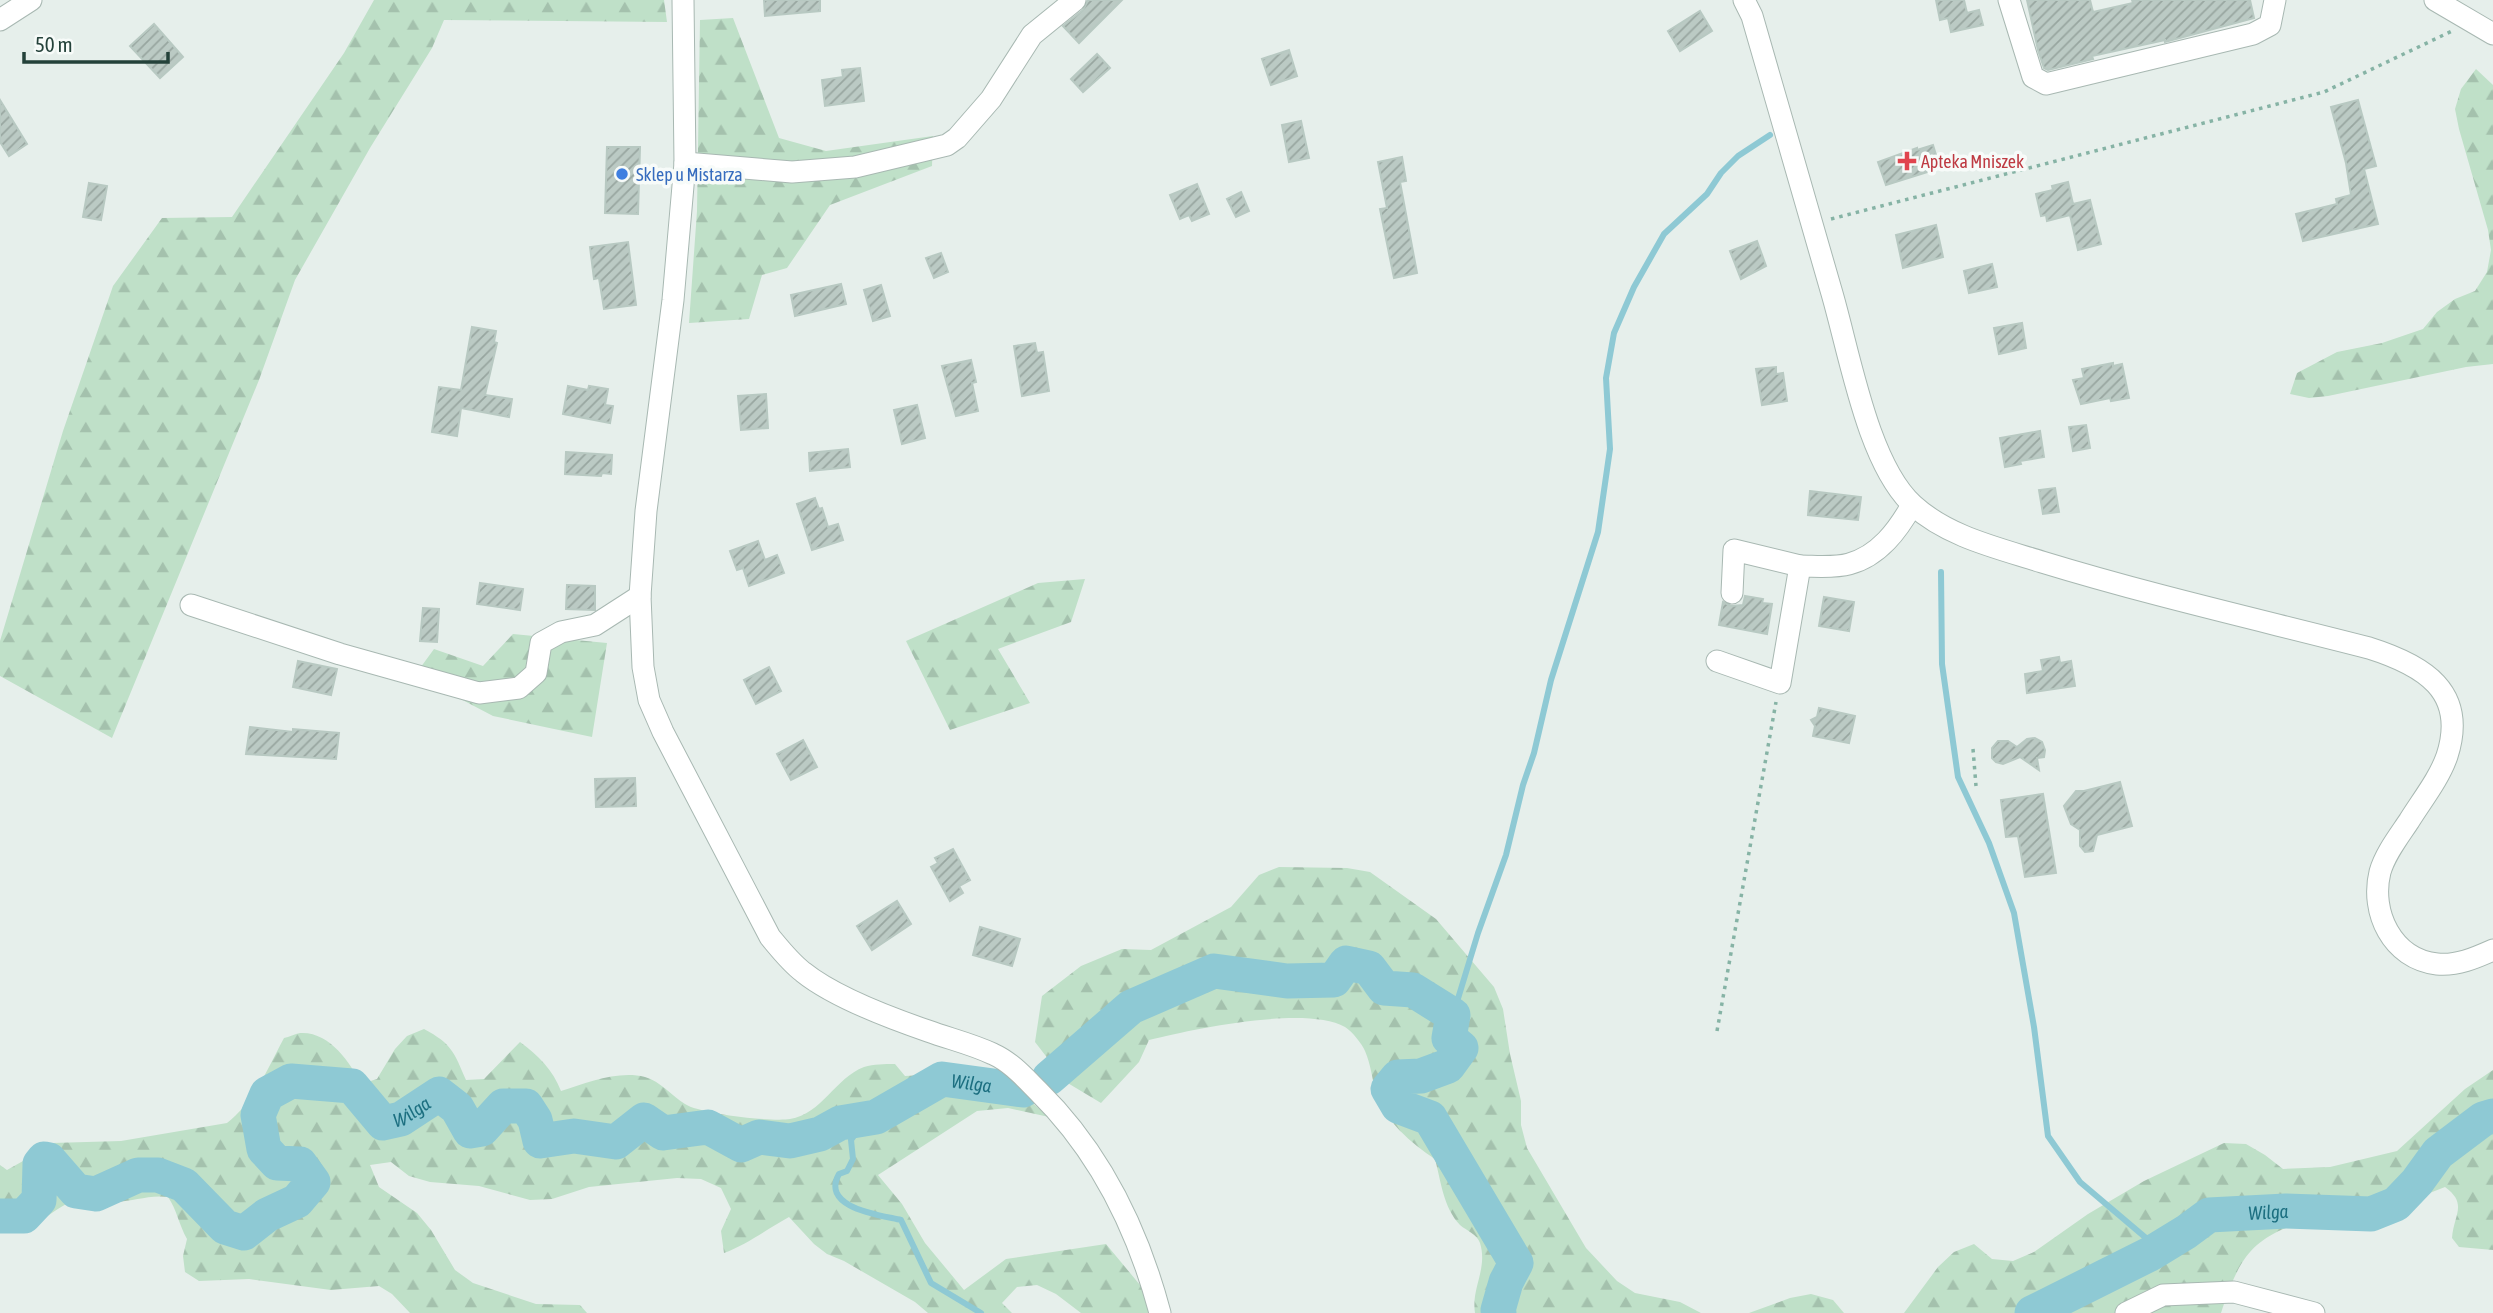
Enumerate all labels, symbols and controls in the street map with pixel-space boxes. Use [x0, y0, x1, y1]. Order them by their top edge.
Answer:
scale bar [24, 21, 168, 65]
text: 50 m [35, 32, 73, 56]
place label: Apteka Mniszek [1921, 151, 2024, 172]
marker: Apteka Mniszek [1899, 153, 1915, 169]
place label: Sklep u Mistarza [636, 164, 743, 185]
marker: Sklep u Mistarza [614, 166, 630, 182]
water label: Wilga [950, 1069, 993, 1097]
water label: Wilga [391, 1092, 435, 1131]
water label: Wilga [2247, 1200, 2289, 1224]

